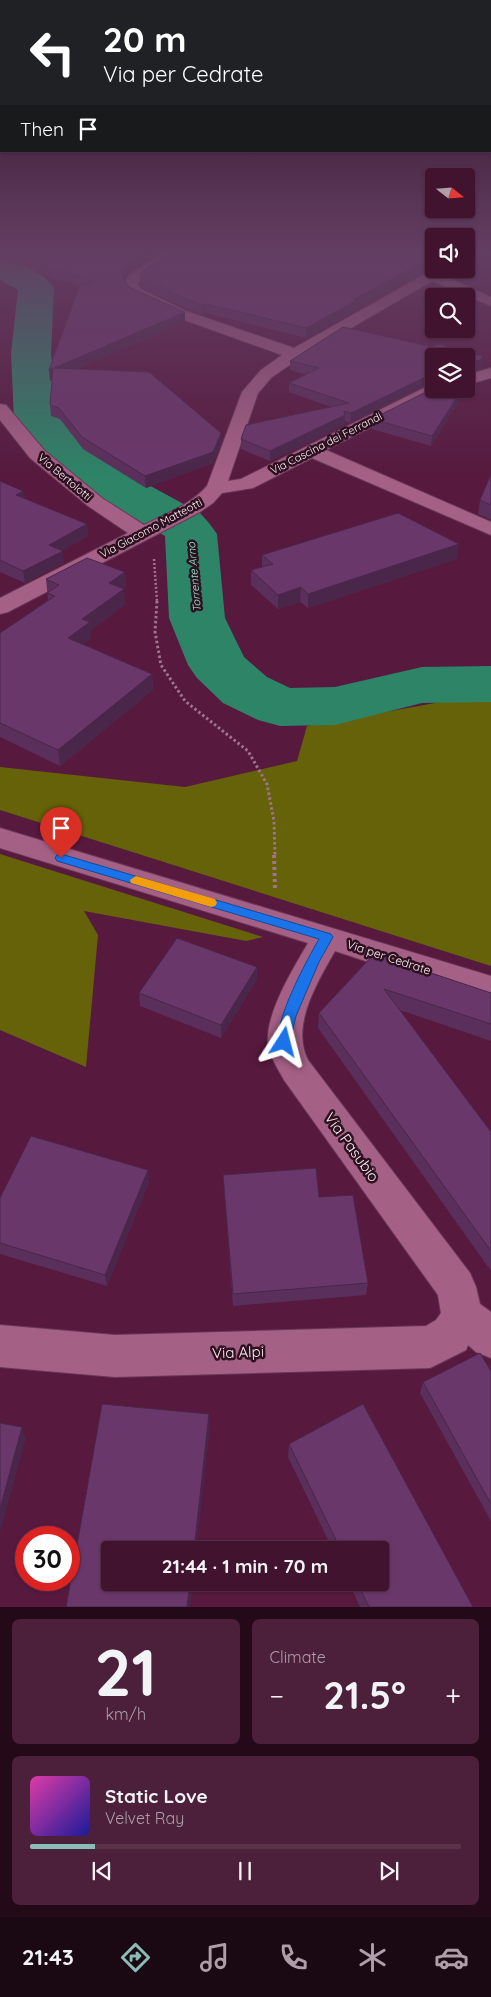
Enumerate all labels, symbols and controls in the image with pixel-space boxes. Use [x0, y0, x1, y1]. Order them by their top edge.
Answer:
text: 20 m [103, 17, 186, 61]
icon: left [20, 20, 85, 85]
text: Via per Cedrate [103, 60, 263, 88]
icon: arrive [74, 115, 102, 143]
text: Then [20, 117, 64, 141]
north arrow [425, 168, 475, 218]
map controls [425, 168, 475, 398]
button: sound [425, 228, 475, 278]
button: search [425, 288, 475, 338]
button: layers [425, 348, 475, 398]
street label: Via Cascina dei Ferrandi [268, 409, 384, 477]
street label: Via Bertolotti [35, 450, 95, 504]
street label: Via Giacomo Matteotti [97, 495, 205, 561]
water label: Torrente Arno [184, 540, 204, 612]
pin [40, 807, 82, 858]
icon: arrive [47, 814, 75, 842]
street label: Via per Cedrate [345, 936, 433, 978]
position arrow [257, 1015, 309, 1067]
street label: Via Pasubio [320, 1109, 384, 1185]
street label: Via Alpi [212, 1342, 264, 1362]
speed limit sign: 30 [15, 1526, 80, 1591]
text: 21:44 · 1 min · 70 m [162, 1554, 328, 1578]
text: 21 [95, 1631, 157, 1712]
text: Climate [270, 1647, 326, 1667]
text: 21.5° [323, 1671, 406, 1719]
text: − [270, 1678, 284, 1713]
text: + [445, 1678, 461, 1713]
text: km/h [105, 1704, 146, 1724]
text: Static Love [105, 1784, 208, 1808]
text: Velvet Ray [105, 1808, 184, 1828]
icon: previous [88, 1857, 116, 1885]
icon: pause [231, 1857, 259, 1885]
icon: next [375, 1857, 403, 1885]
icon: directions [118, 1940, 153, 1975]
icon: music [197, 1940, 232, 1975]
icon: phone [276, 1940, 311, 1975]
icon: climate [355, 1940, 390, 1975]
icon: car [434, 1940, 469, 1975]
text: 21:43 [22, 1943, 74, 1971]

